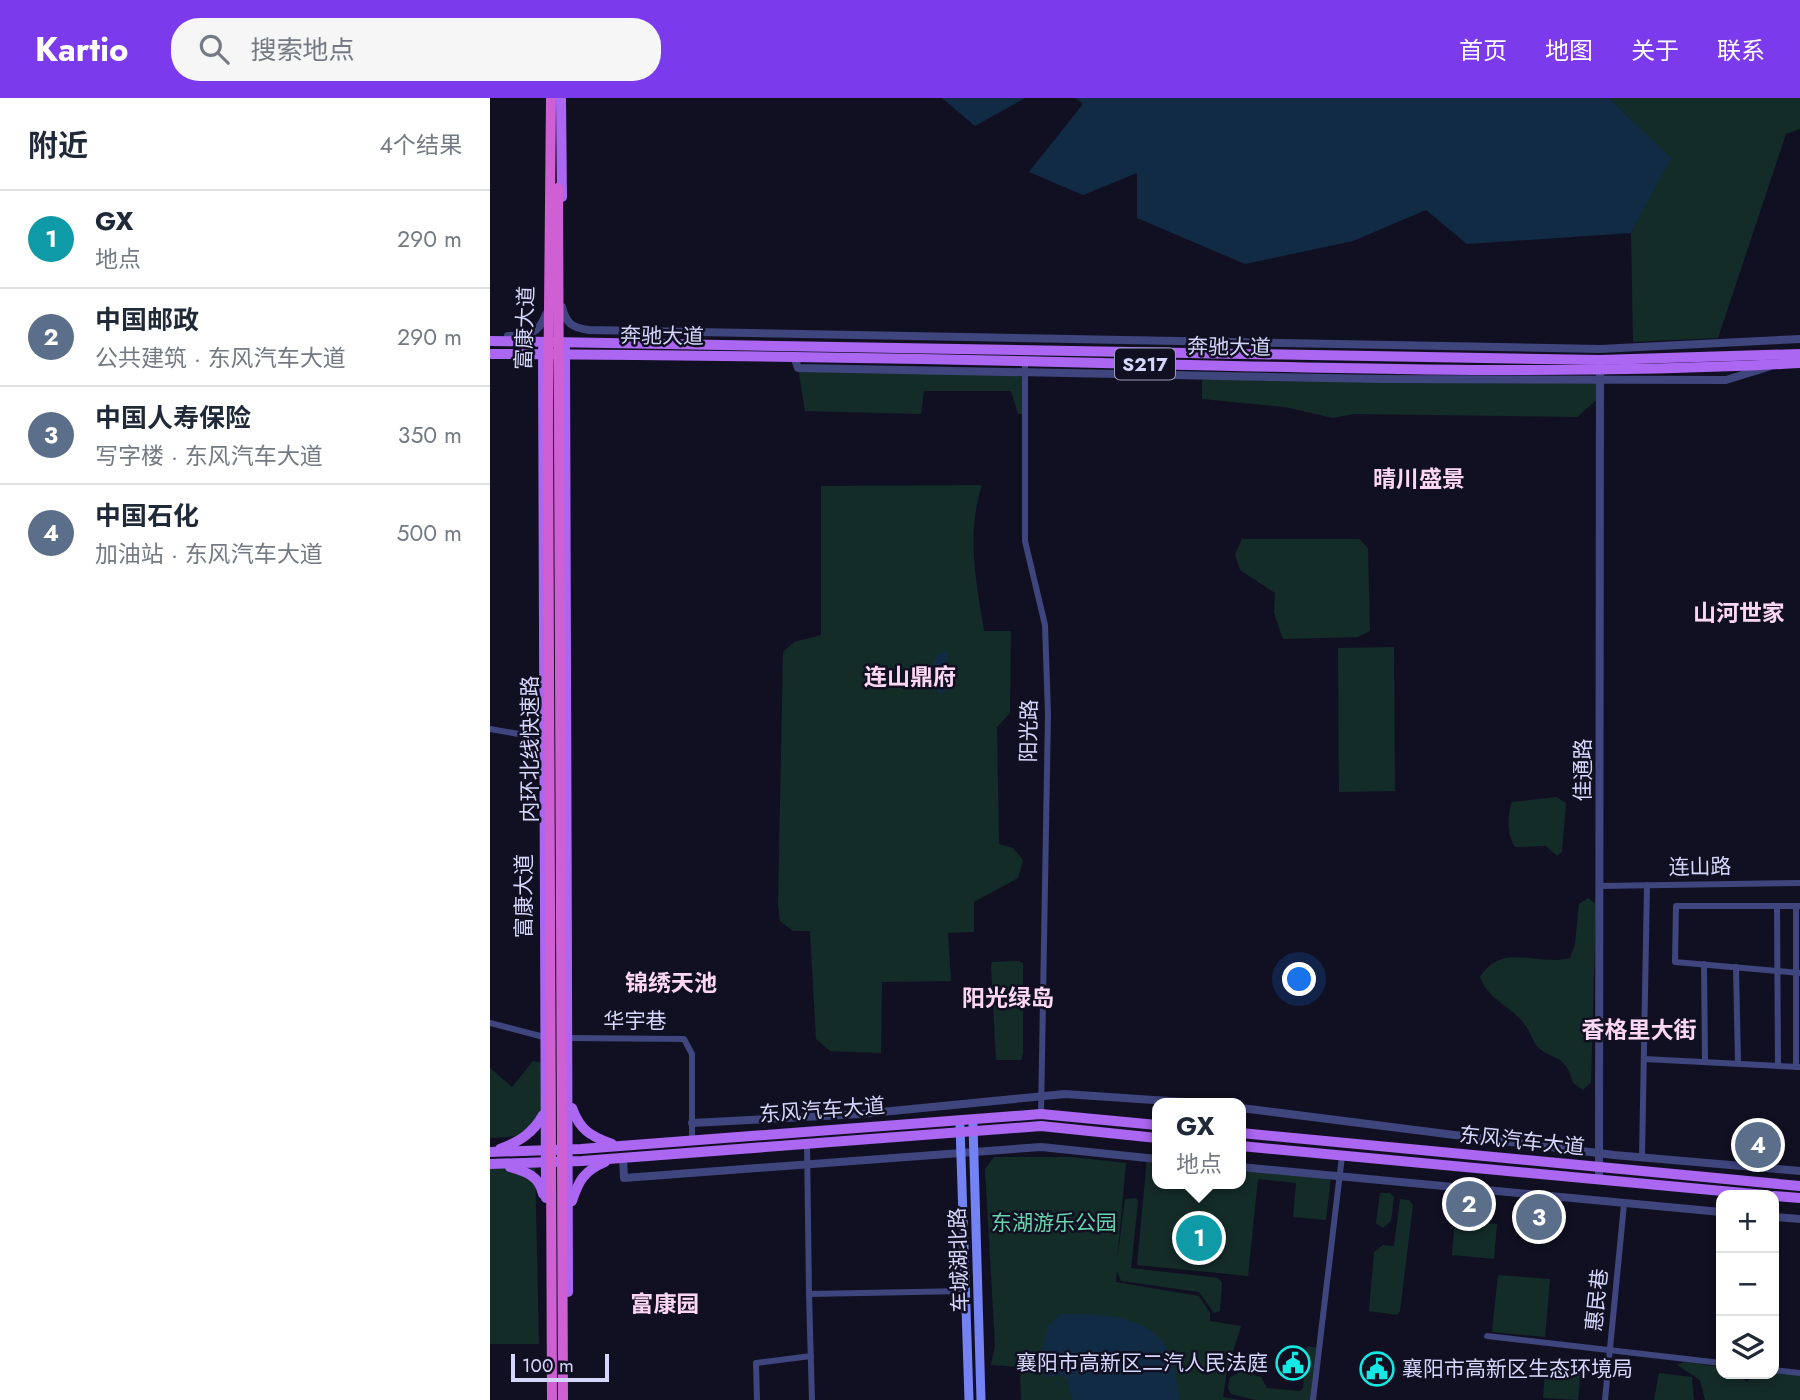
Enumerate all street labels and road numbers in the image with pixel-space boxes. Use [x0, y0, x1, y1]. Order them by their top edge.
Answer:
street label: 富康大道 [509, 286, 541, 370]
street label: 奔驰大道 [620, 320, 704, 352]
street label: 奔驰大道 [1187, 331, 1271, 363]
road number: S217 [1115, 348, 1175, 380]
street label: 内环北线快速路 [515, 676, 545, 823]
street label: 阳光路 [1013, 699, 1045, 763]
street label: 佳通路 [1568, 739, 1598, 802]
street label: 连山路 [1668, 851, 1732, 883]
street label: 富康大道 [509, 854, 539, 938]
street label: 华宇巷 [604, 1006, 667, 1036]
street label: 东风汽车大道 [758, 1091, 886, 1129]
street label: 东风汽车大道 [1458, 1119, 1586, 1163]
street label: 车城湖北路 [942, 1207, 976, 1313]
street label: 惠民巷 [1579, 1267, 1615, 1333]

